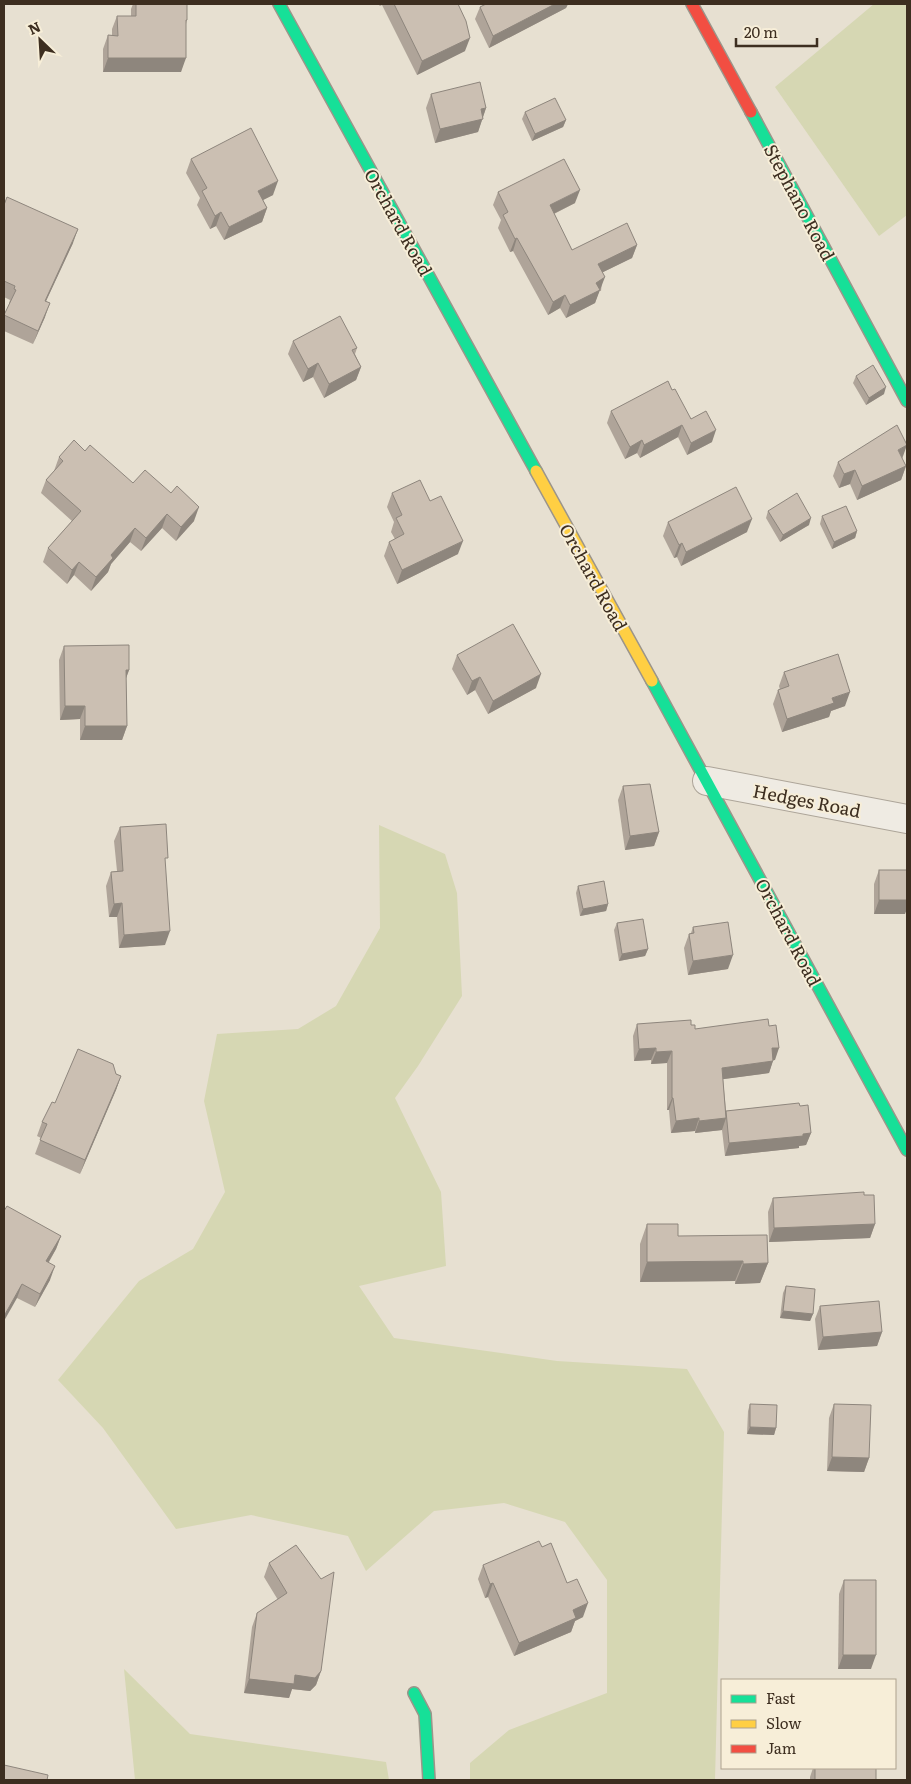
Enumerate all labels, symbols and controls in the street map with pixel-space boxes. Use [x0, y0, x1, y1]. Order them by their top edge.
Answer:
north arrow [15, 15, 65, 65]
scale bar [736, 15, 817, 47]
text: N [25, 16, 44, 39]
text: 20 m [744, 20, 778, 43]
street label: Stephano Road [758, 139, 842, 265]
street label: Orchard Road [358, 163, 440, 281]
street label: Orchard Road [553, 518, 635, 636]
street label: Hedges Road [751, 776, 863, 824]
street label: Orchard Road [749, 873, 829, 991]
legend [721, 1679, 896, 1769]
text: Fast [766, 1686, 795, 1709]
text: Slow [766, 1711, 801, 1734]
text: Jam [766, 1736, 797, 1759]

